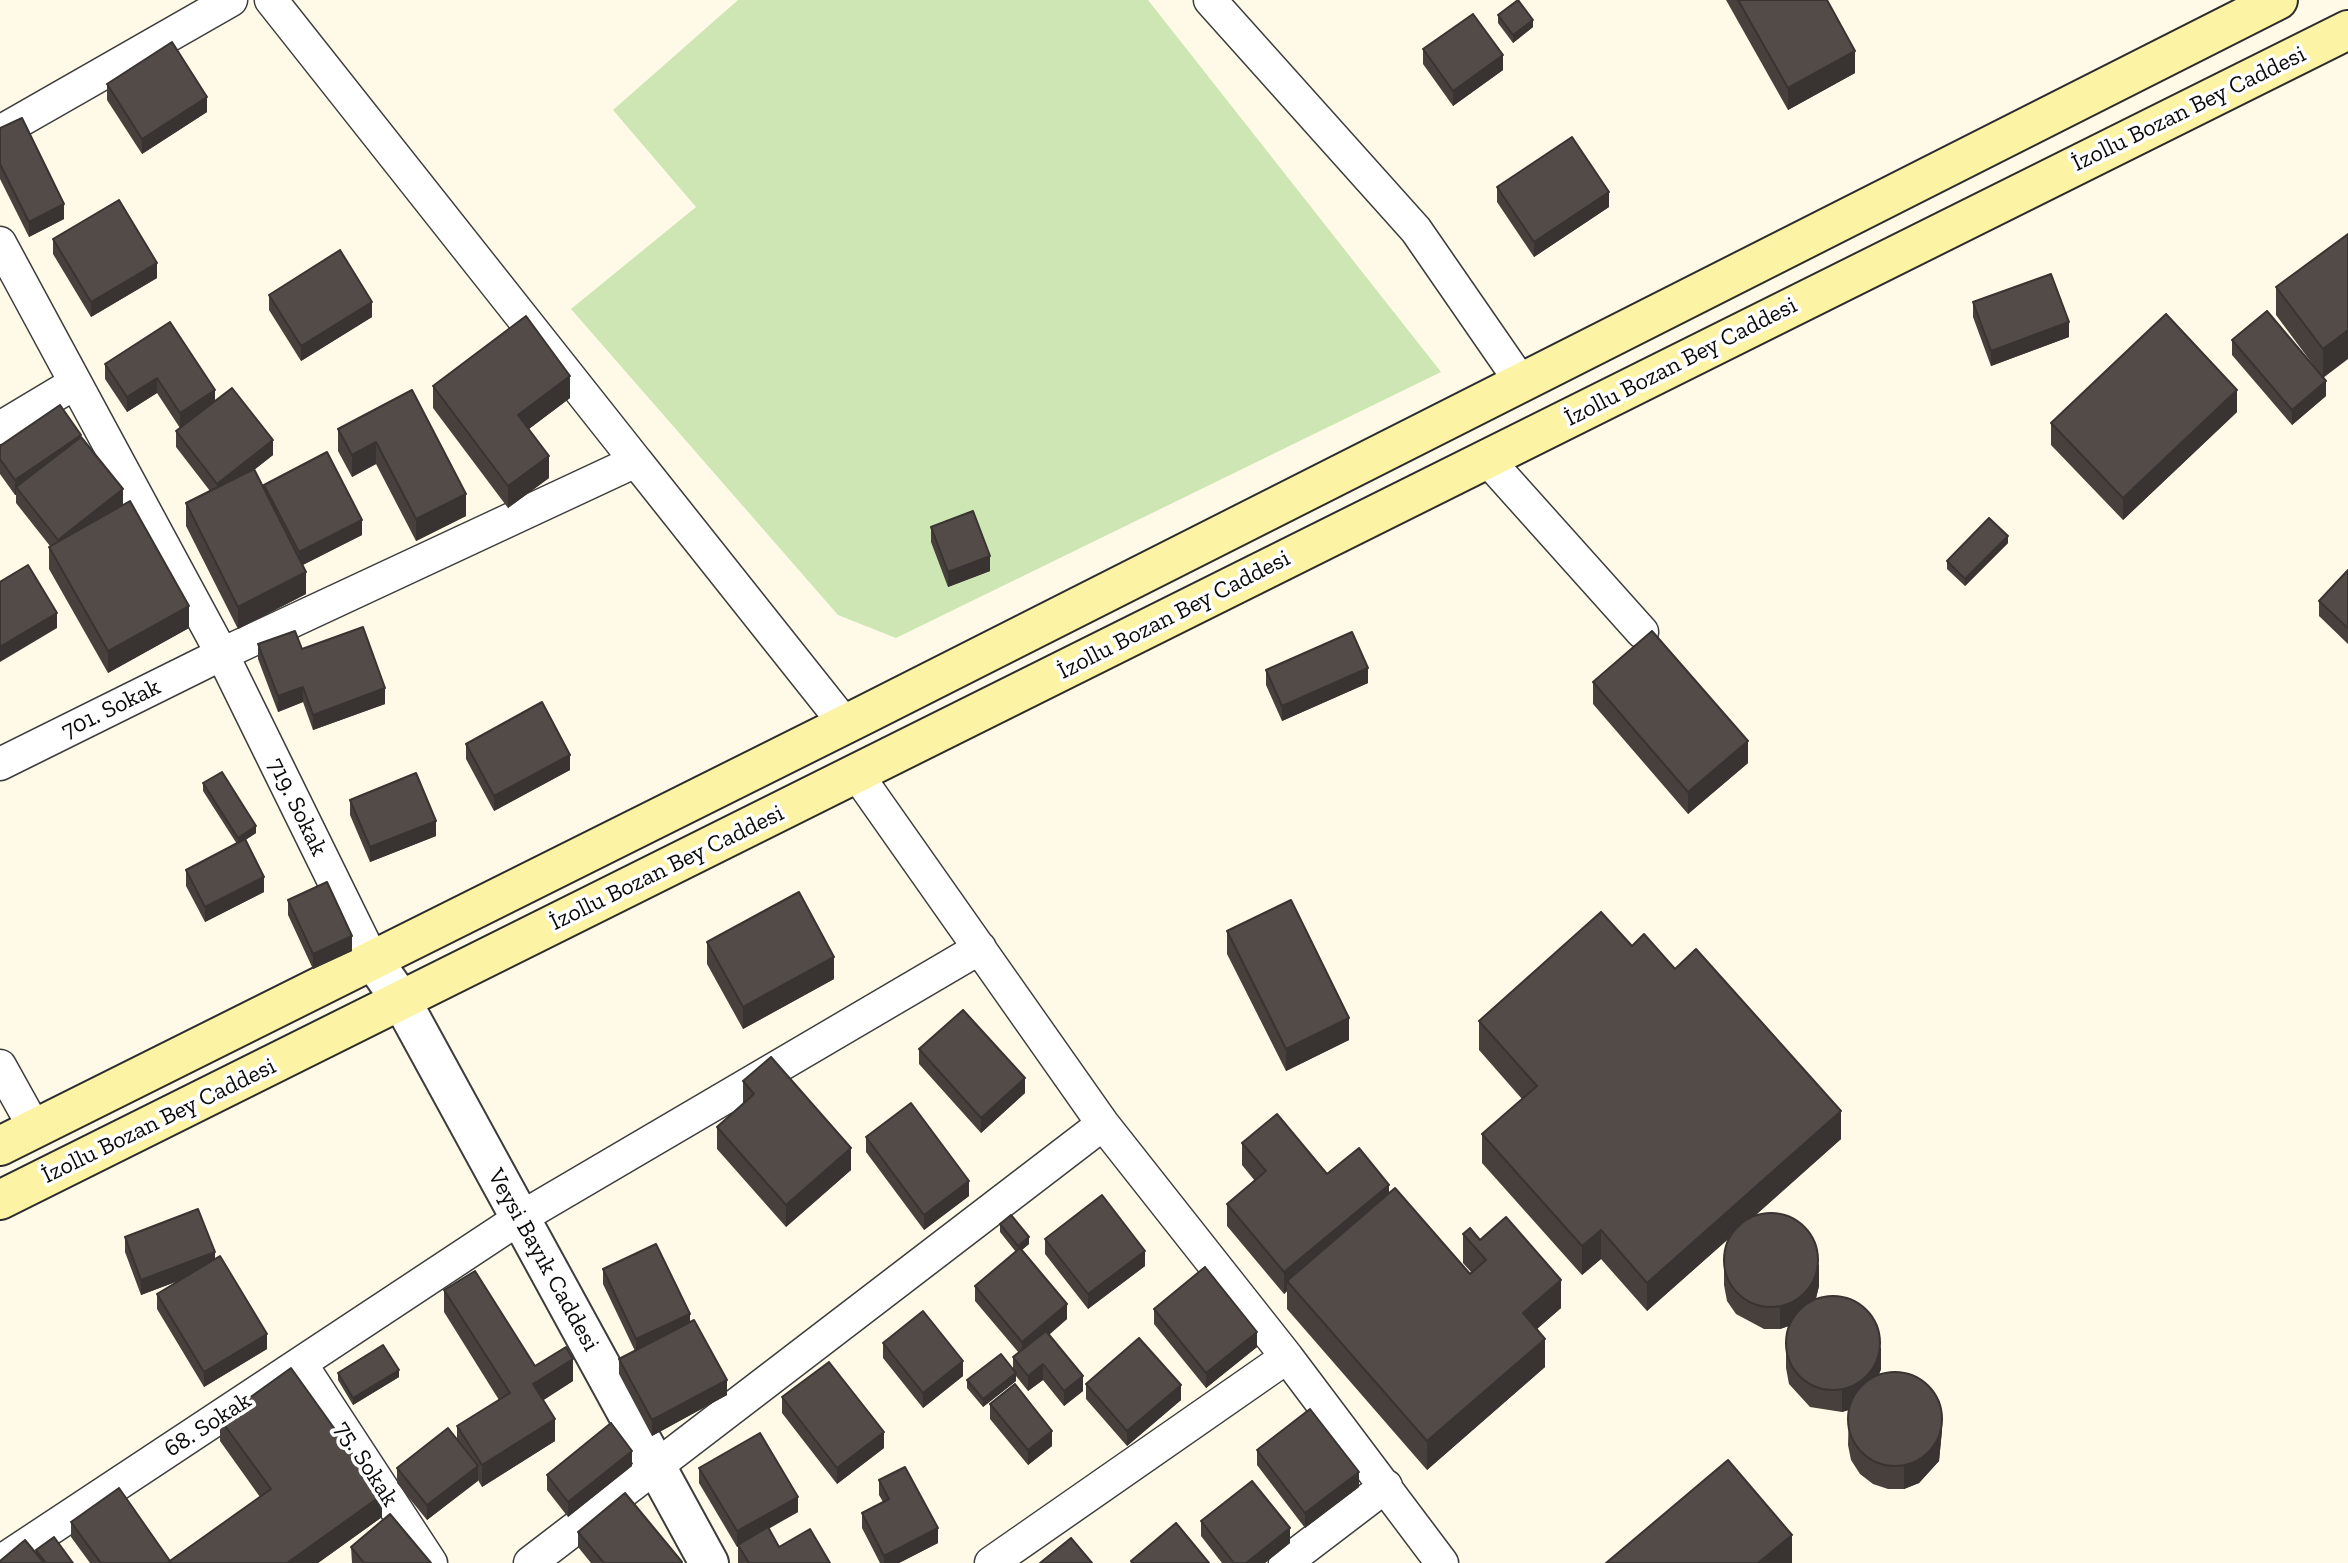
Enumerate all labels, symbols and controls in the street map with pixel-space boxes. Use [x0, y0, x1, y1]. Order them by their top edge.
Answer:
street label: İzollu Bozan Bey Caddesi [2067, 40, 2311, 178]
street label: İzollu Bozan Bey Caddesi [1560, 291, 1802, 433]
street label: İzollu Bozan Bey Caddesi [1053, 544, 1295, 686]
street label: 701. Sokak [57, 673, 165, 745]
street label: 719. Sokak [261, 753, 333, 861]
street label: İzollu Bozan Bey Caddesi [545, 799, 789, 937]
street label: İzollu Bozan Bey Caddesi [37, 1052, 281, 1190]
street label: Veysi Bayık Caddesi [481, 1164, 605, 1356]
street label: 68. Sokak [159, 1386, 257, 1464]
street label: 75. Sokak [328, 1416, 404, 1512]

